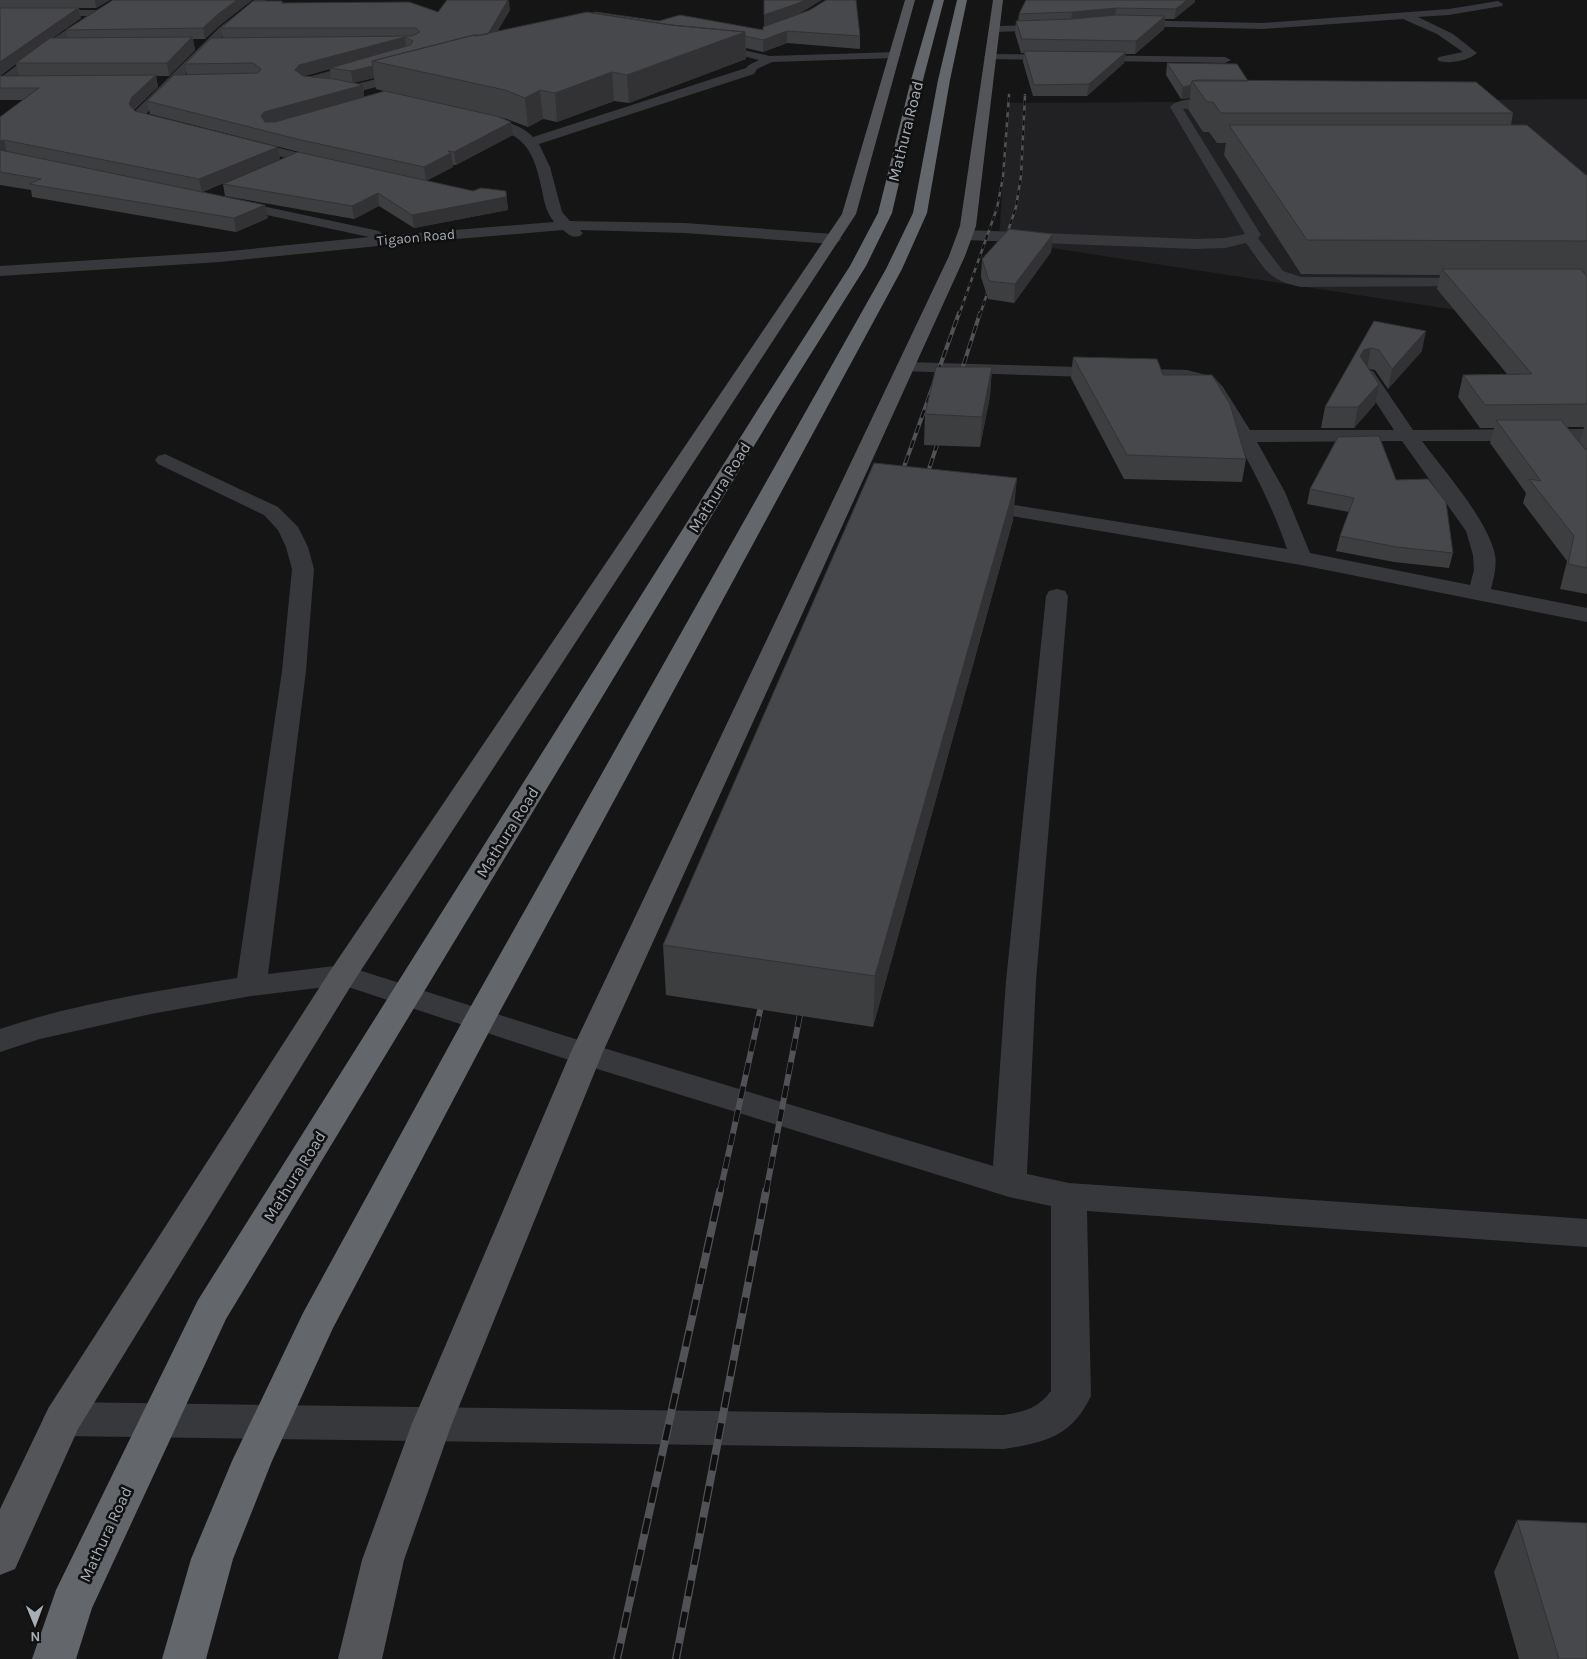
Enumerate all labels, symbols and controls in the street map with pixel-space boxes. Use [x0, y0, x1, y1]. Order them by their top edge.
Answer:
street label: Mathura Road [884, 79, 927, 183]
street label: Tigaon Road [376, 226, 456, 249]
street label: Mathura Road [684, 439, 755, 536]
street label: Mathura Road [472, 784, 543, 881]
street label: Mathura Road [259, 1128, 330, 1225]
street label: Mathura Road [75, 1484, 136, 1585]
north arrow [10, 1599, 60, 1649]
text: N [30, 1628, 40, 1645]

